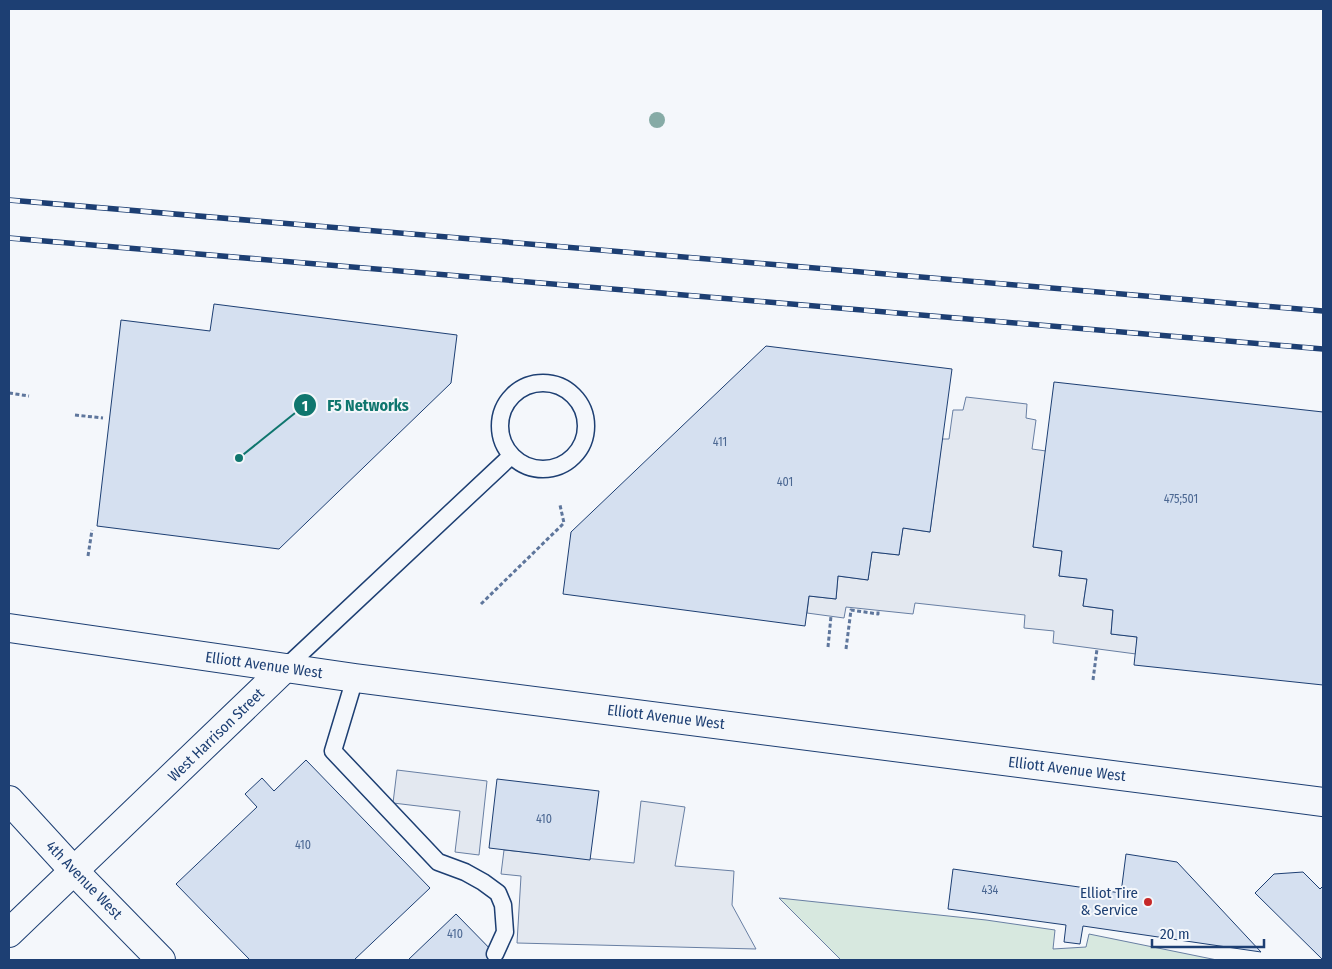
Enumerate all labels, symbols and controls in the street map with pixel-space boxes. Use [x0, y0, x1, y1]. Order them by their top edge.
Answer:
callout: F5 Networks [292, 390, 419, 421]
text: F5 Networks [327, 396, 409, 415]
text: 1 [302, 397, 308, 415]
house number: 411 [713, 435, 727, 449]
house number: 401 [777, 475, 793, 489]
house number: 475;501 [1164, 492, 1198, 506]
street label: Elliott Avenue West [204, 648, 324, 682]
street label: West Harrison Street [164, 684, 268, 785]
street label: Elliott Avenue West [606, 701, 726, 733]
street label: Elliott Avenue West [1007, 753, 1127, 785]
house number: 410 [536, 812, 552, 826]
street label: 4th Avenue West [42, 837, 126, 923]
house number: 410 [295, 838, 311, 852]
house number: 434 [982, 883, 999, 897]
place label: Elliot Tire & Service [1080, 884, 1138, 919]
marker: Elliot Tire & Service [1142, 896, 1154, 908]
scale bar [1152, 916, 1264, 948]
text: 20 m [1160, 925, 1190, 943]
house number: 410 [447, 927, 463, 941]

